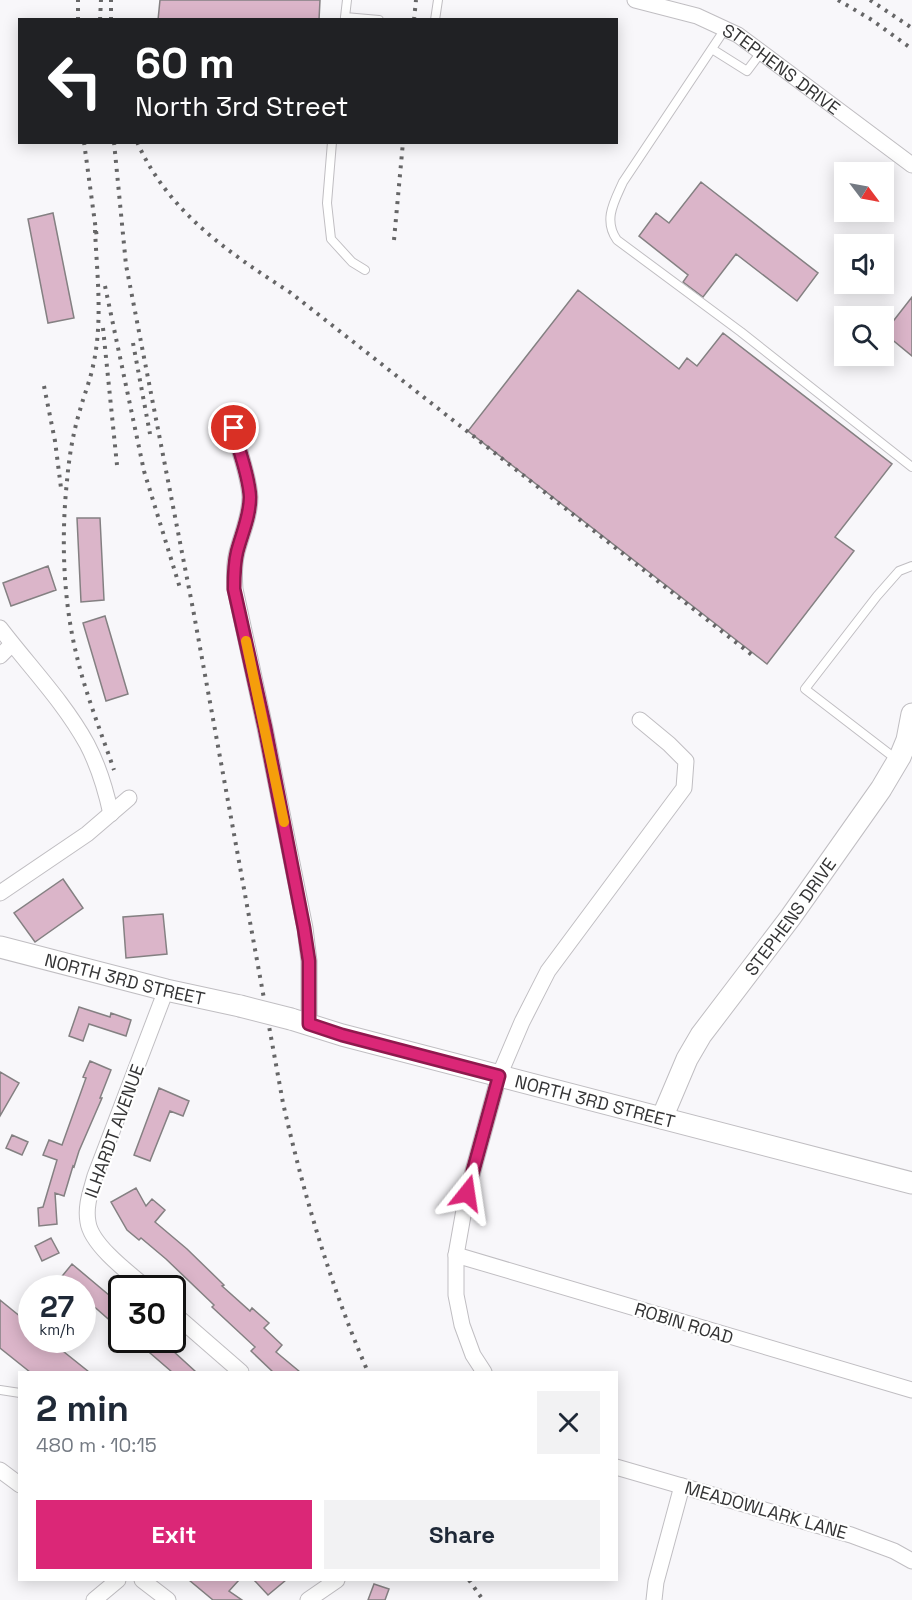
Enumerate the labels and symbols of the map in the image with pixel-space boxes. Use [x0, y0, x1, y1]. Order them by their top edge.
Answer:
street label: STEPHENS DRIVE [719, 18, 845, 119]
north arrow [834, 162, 894, 222]
pin [208, 402, 259, 453]
street label: STEPHENS DRIVE [739, 853, 841, 980]
street label: NORTH 3RD STREET [42, 948, 208, 1010]
street label: ILHARDT AVENUE [79, 1061, 149, 1201]
street label: NORTH 3RD STREET [513, 1069, 678, 1133]
position arrow [435, 1161, 499, 1225]
speed limit sign: 30 [108, 1275, 186, 1353]
street label: ROBIN ROAD [632, 1297, 736, 1349]
street label: MEADOWLARK LANE [682, 1476, 850, 1544]

